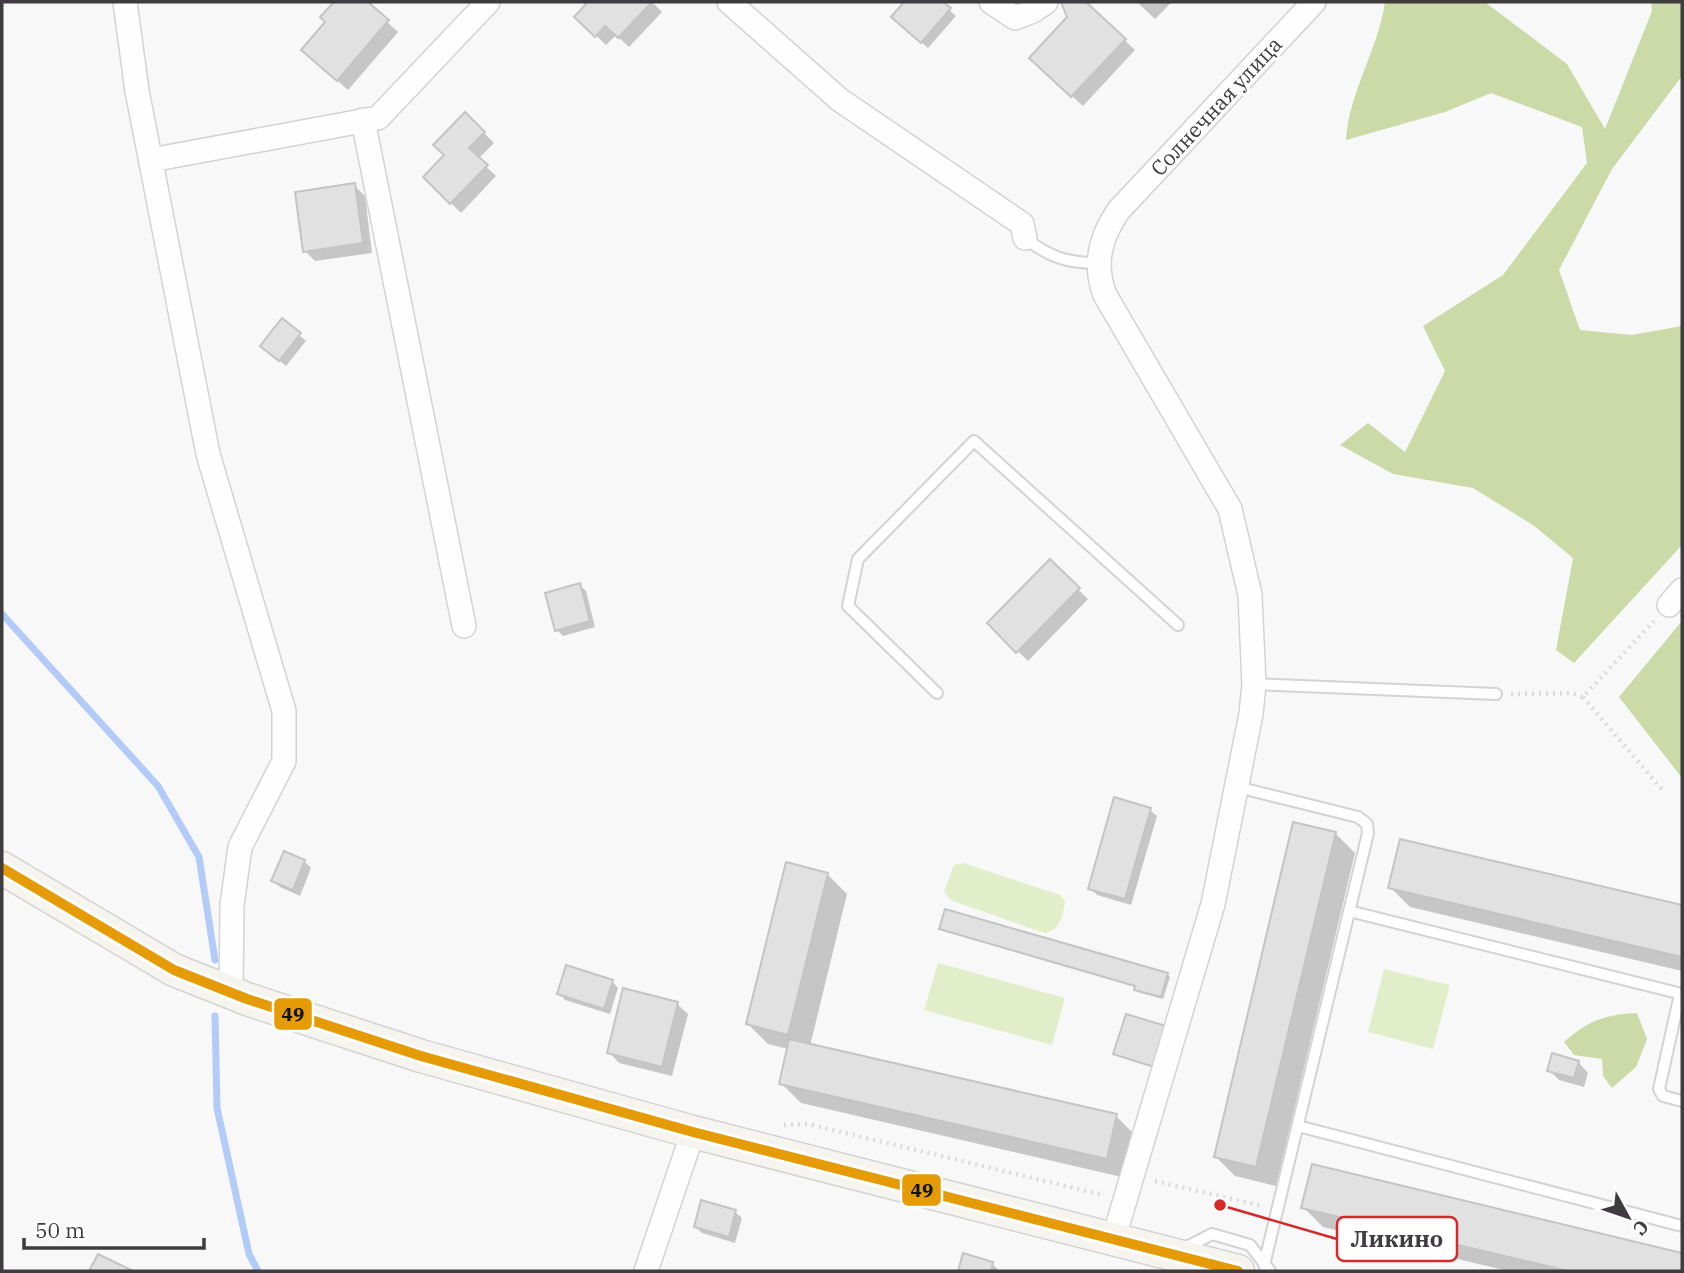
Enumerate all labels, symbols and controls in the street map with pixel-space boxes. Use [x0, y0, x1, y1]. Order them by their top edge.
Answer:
street label: Солнечная улица [1144, 30, 1288, 182]
line badge: 49 [273, 997, 313, 1031]
text: 49 [282, 1002, 304, 1026]
line badge: 49 [901, 1173, 942, 1207]
text: 49 [911, 1178, 933, 1202]
north arrow [1593, 1182, 1663, 1252]
scale bar [24, 1206, 205, 1250]
text: С [1628, 1215, 1654, 1240]
text: 50 m [35, 1216, 85, 1244]
callout: Ликино [1337, 1217, 1457, 1261]
text: Ликино [1351, 1223, 1443, 1253]

